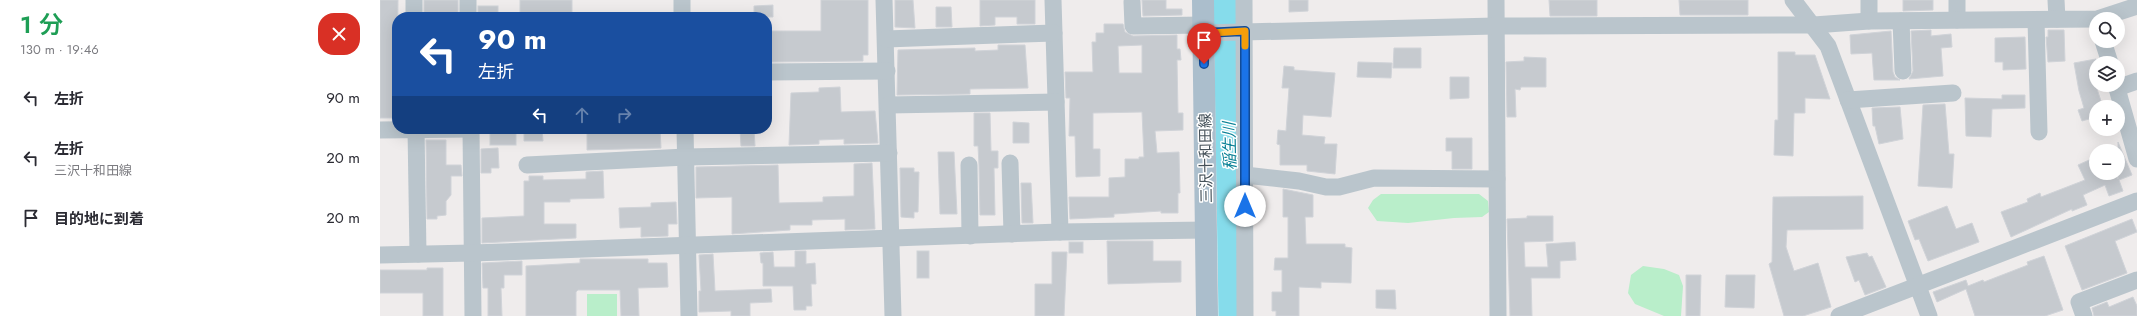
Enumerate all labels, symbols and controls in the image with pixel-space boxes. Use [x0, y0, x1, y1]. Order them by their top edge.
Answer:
text: 1 分 [20, 7, 63, 42]
map controls [2089, 12, 2125, 180]
button: search [2089, 12, 2125, 48]
button: close [318, 13, 360, 55]
text: 90 m [478, 19, 547, 60]
pin [1187, 23, 1221, 64]
icon: left [412, 28, 464, 80]
icon: arrive [1193, 29, 1215, 51]
text: 130 m · 19:46 [20, 40, 99, 59]
button: layers [2089, 56, 2125, 92]
text: 左折 [478, 59, 514, 85]
icon: left [20, 87, 42, 109]
text: 90 m [326, 87, 360, 109]
text: 左折 [54, 88, 84, 110]
button: + [2089, 100, 2125, 136]
icon: left [529, 104, 551, 126]
icon: ahead [571, 104, 593, 126]
icon: right [613, 104, 635, 126]
street label: 三沢十和田線 [1194, 113, 1218, 203]
water label: 稲生川 [1218, 120, 1241, 170]
text: 左折 [54, 138, 84, 160]
button: − [2089, 144, 2125, 180]
icon: left [20, 147, 42, 169]
text: 20 m [326, 147, 360, 169]
text: 三沢十和田線 [54, 161, 132, 180]
position arrow [1224, 185, 1266, 227]
icon: arrive [20, 207, 42, 229]
text: 20 m [326, 207, 360, 229]
text: 目的地に到着 [54, 208, 144, 230]

